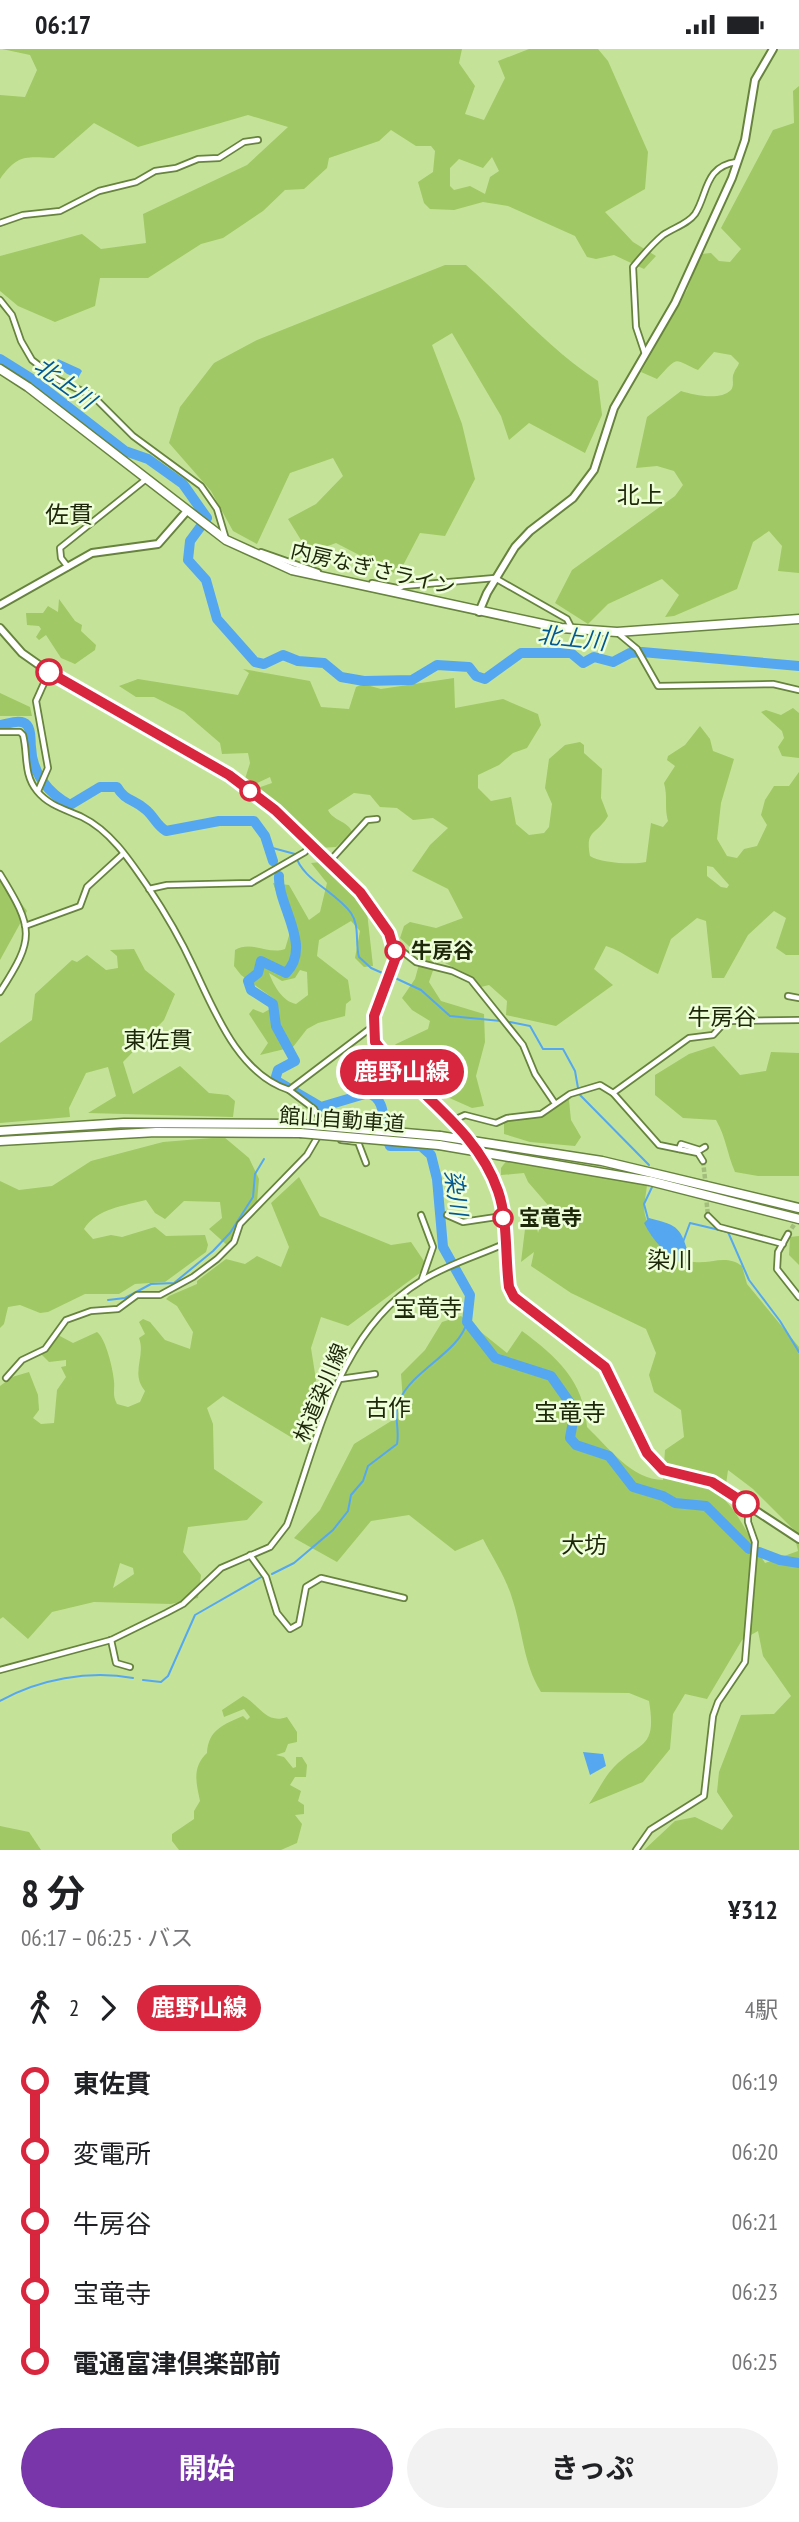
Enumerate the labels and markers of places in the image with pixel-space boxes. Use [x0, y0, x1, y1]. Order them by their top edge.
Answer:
unlabelled marker [36, 659, 62, 685]
unlabelled marker [240, 781, 260, 801]
place label: 牛房谷 [411, 937, 474, 964]
marker: 牛房谷 [385, 941, 405, 961]
place label: 宝竜寺 [519, 1204, 582, 1231]
marker: 宝竜寺 [493, 1208, 513, 1228]
unlabelled marker [733, 1491, 759, 1517]

